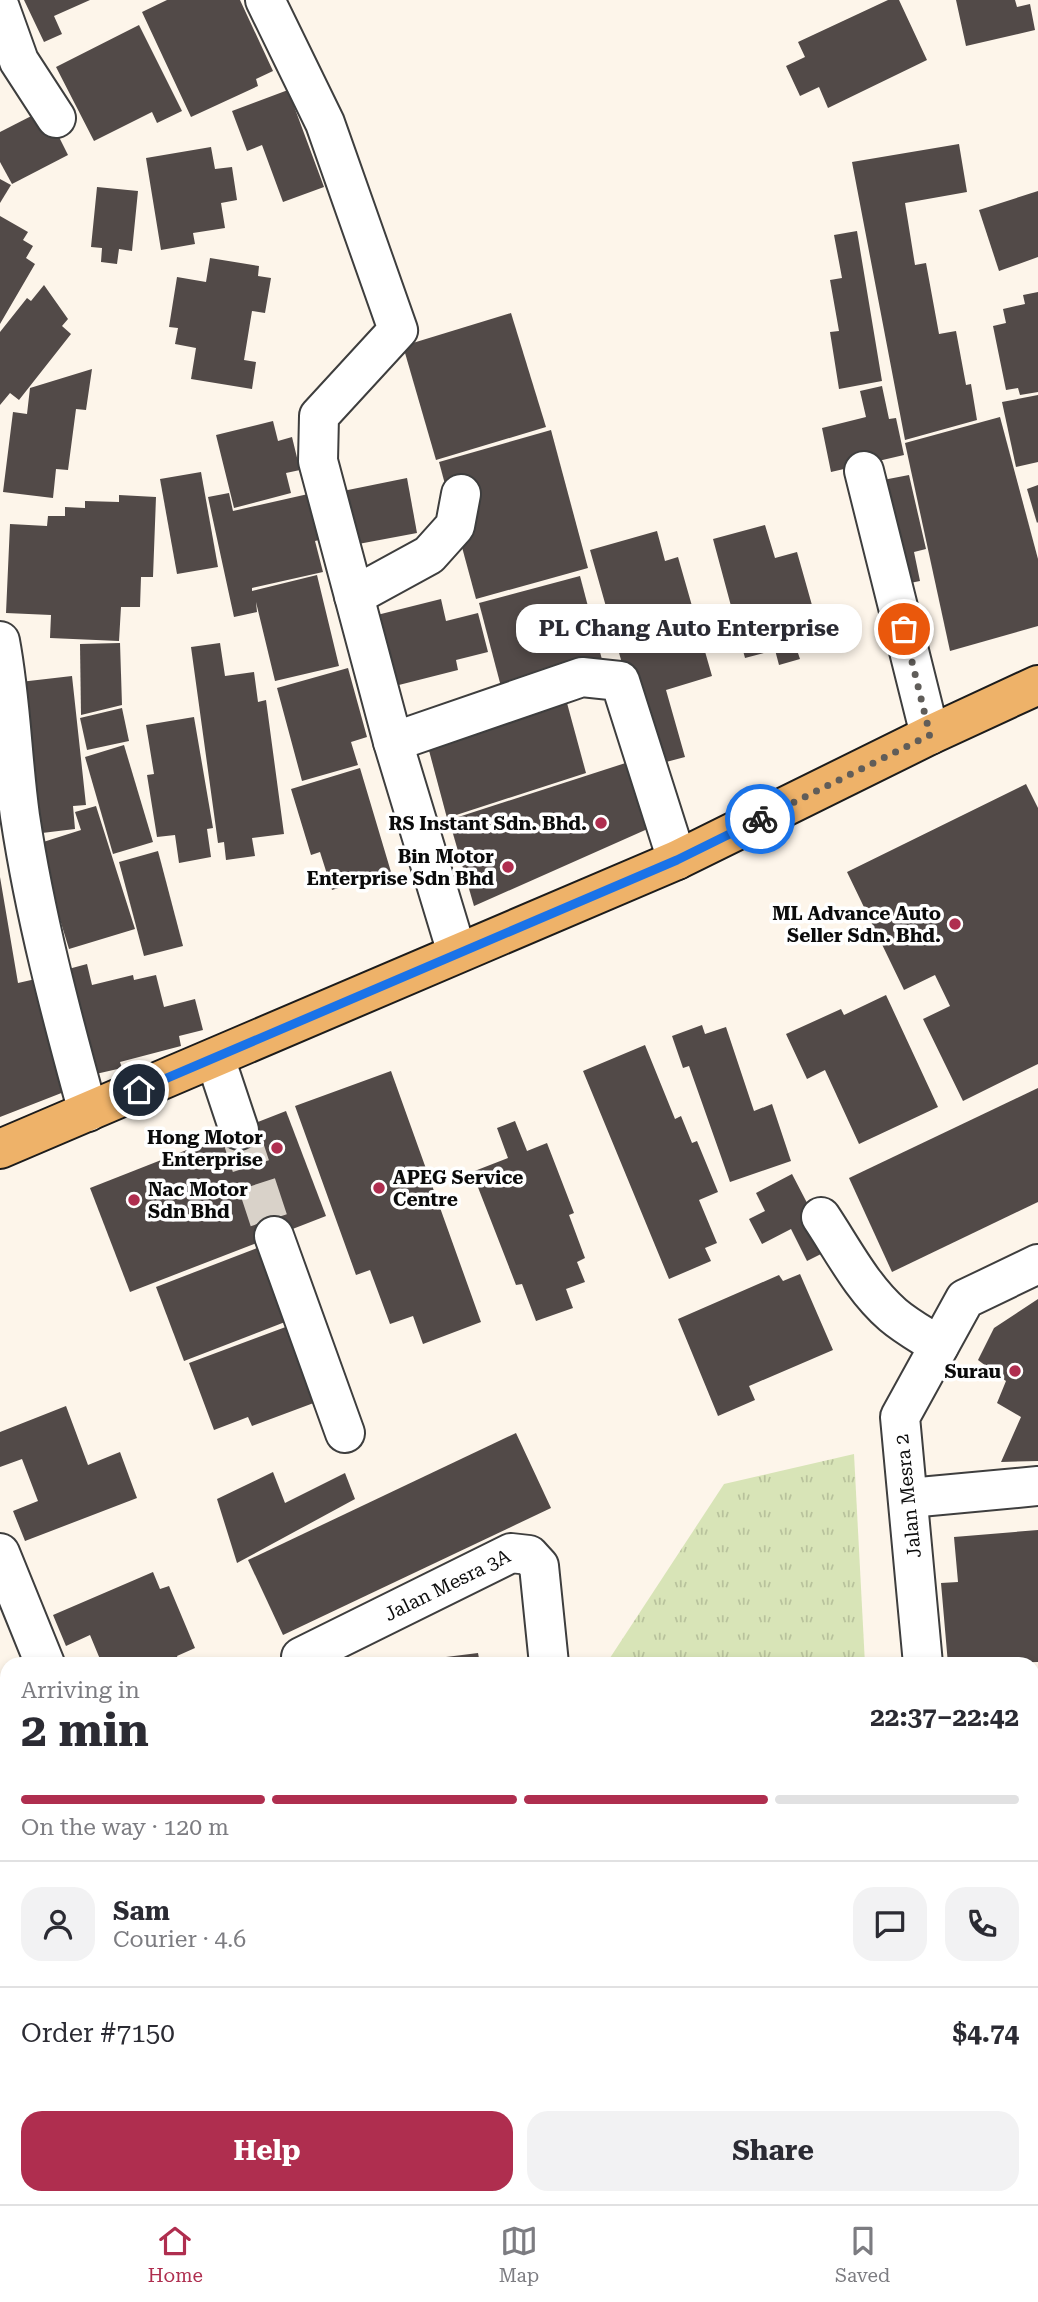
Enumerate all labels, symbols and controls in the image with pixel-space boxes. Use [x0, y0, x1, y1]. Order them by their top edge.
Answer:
pin [874, 599, 934, 659]
callout: PL Chang Auto Enterprise [516, 604, 862, 654]
icon: bag [885, 610, 923, 648]
text: PL Chang Auto Enterprise [539, 615, 839, 642]
courier [725, 784, 795, 854]
icon: bike [741, 800, 779, 838]
place label: RS Instant Sdn. Bhd. [388, 812, 587, 835]
marker: RS Instant Sdn. Bhd. [593, 815, 609, 831]
place label: Bin Motor Enterprise Sdn Bhd [306, 845, 494, 890]
marker: Bin Motor Enterprise Sdn Bhd [500, 859, 516, 875]
place label: ML Advance Auto Seller Sdn. Bhd. [772, 902, 941, 947]
marker: ML Advance Auto Seller Sdn. Bhd. [947, 916, 963, 932]
pin [109, 1060, 169, 1120]
icon: home [120, 1071, 158, 1109]
place label: Hong Motor Enterprise [147, 1126, 263, 1171]
marker: Hong Motor Enterprise [269, 1140, 285, 1156]
place label: APEG Service Centre [393, 1166, 523, 1211]
place label: Nac Motor Sdn Bhd [148, 1178, 248, 1223]
marker: APEG Service Centre [371, 1180, 387, 1196]
marker: Nac Motor Sdn Bhd [126, 1192, 142, 1208]
place label: Surau [944, 1360, 1001, 1383]
marker: Surau [1007, 1363, 1023, 1379]
street label: Jalan Mesra 2 [890, 1433, 926, 1559]
street label: Jalan Mesra 3A [380, 1543, 515, 1626]
text: Arriving in [21, 1677, 140, 1704]
text: 22:37–22:42 [870, 1702, 1019, 1732]
text: 2 min [21, 1703, 149, 1757]
text: On the way · 120 m [21, 1814, 229, 1841]
button: person [21, 1887, 95, 1961]
button: chat [853, 1887, 927, 1961]
button: phone [945, 1887, 1019, 1961]
text: Sam [113, 1896, 170, 1926]
text: Courier · 4.6 [113, 1926, 246, 1953]
text: Order #7150 [21, 2018, 175, 2048]
text: $4.74 [953, 2018, 1019, 2048]
button: Help [21, 2111, 513, 2191]
button: Share [527, 2111, 1019, 2191]
tab: Home [148, 2222, 203, 2287]
tab: Map [499, 2222, 539, 2287]
tab: Saved [835, 2222, 890, 2287]

